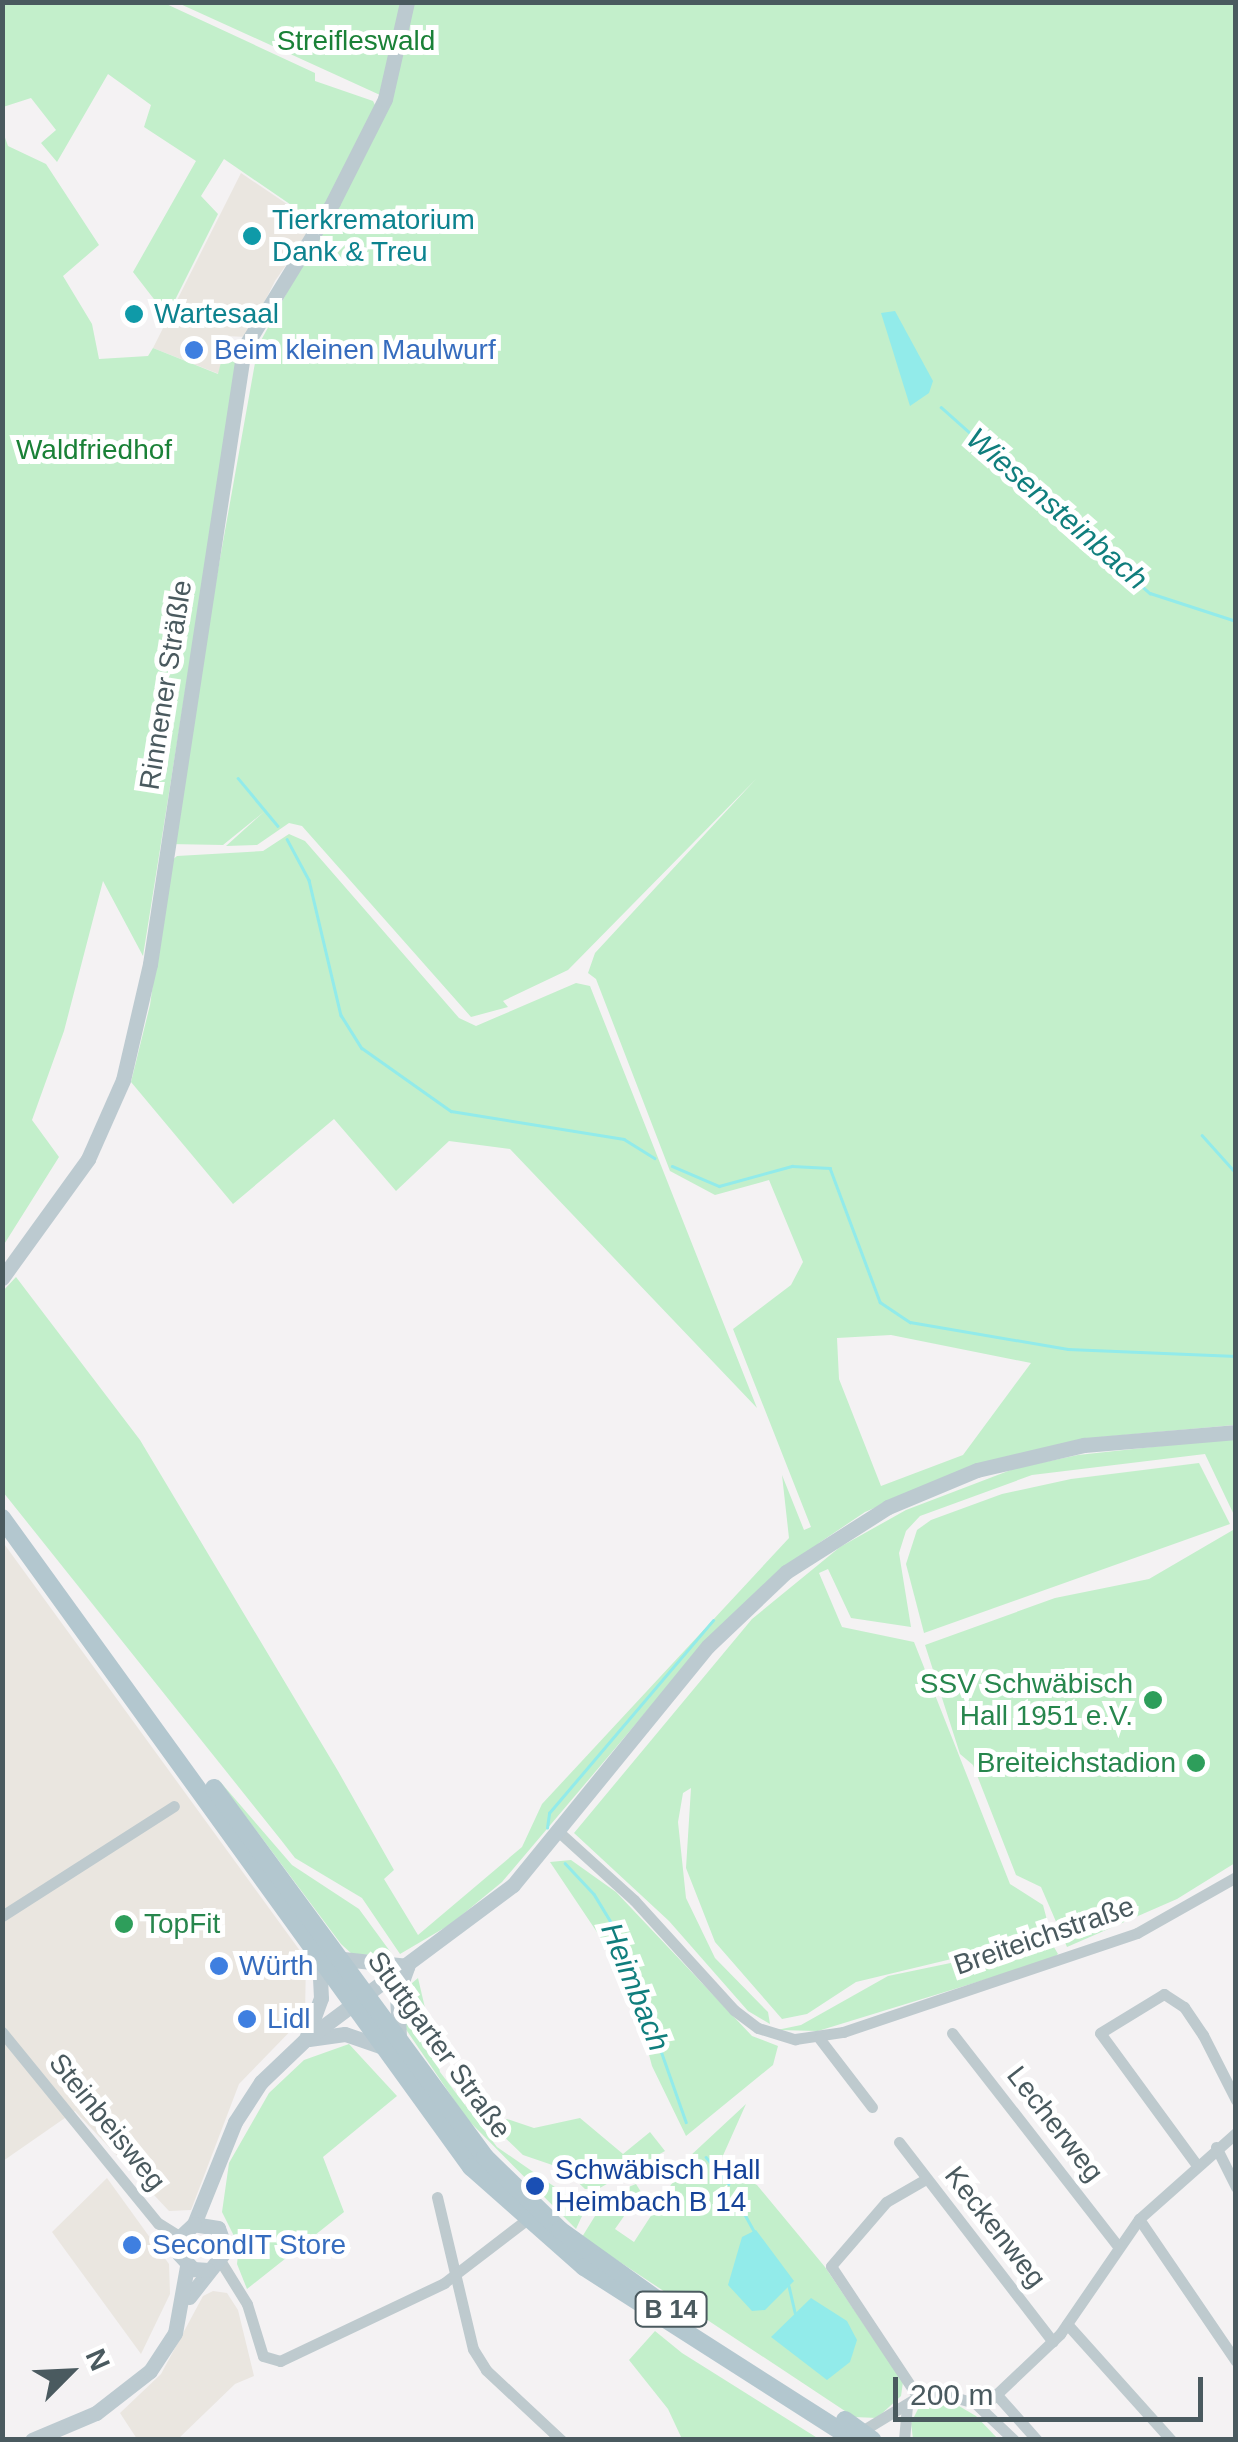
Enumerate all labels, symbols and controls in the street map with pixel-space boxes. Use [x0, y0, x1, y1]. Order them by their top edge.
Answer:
park label: Streifleswald [277, 24, 435, 58]
place label: Tierkrematorium Dank & Treu [272, 203, 475, 269]
marker: Tierkrematorium Dank & Treu [241, 225, 263, 247]
place label: Wartesaal [154, 297, 279, 331]
marker: Wartesaal [123, 303, 145, 325]
place label: Beim kleinen Maulwurf [214, 333, 496, 367]
marker: Beim kleinen Maulwurf [183, 339, 205, 361]
water label: Wiesensteinbach [959, 421, 1155, 597]
park label: Waldfriedhof [16, 433, 172, 467]
street label: Rinnener Sträßle [133, 578, 199, 792]
place label: SSV Schwäbisch Hall 1951 e.V. [920, 1667, 1133, 1733]
marker: SSV Schwäbisch Hall 1951 e.V. [1142, 1689, 1164, 1711]
place label: Breiteichstadion [977, 1746, 1176, 1780]
marker: Breiteichstadion [1185, 1752, 1207, 1774]
street label: Breiteichstraße [950, 1889, 1138, 1983]
place label: TopFit [144, 1907, 220, 1941]
marker: TopFit [113, 1913, 135, 1935]
water label: Heimbach [593, 1918, 677, 2056]
street label: Stuttgarter Straße [360, 1945, 518, 2145]
place label: Würth [239, 1949, 314, 1983]
marker: Würth [208, 1955, 230, 1977]
place label: Lidl [267, 2002, 311, 2036]
marker: Lidl [236, 2008, 258, 2030]
street label: Steinbeisweg [42, 2047, 172, 2197]
street label: Lecherweg [1000, 2060, 1110, 2188]
place label: Schwäbisch Hall Heimbach B 14 [555, 2153, 760, 2219]
street label: Keckenweg [937, 2160, 1053, 2294]
marker: Schwäbisch Hall Heimbach B 14 [524, 2175, 546, 2197]
place label: SecondIT Store [152, 2228, 347, 2262]
marker: SecondIT Store [121, 2234, 143, 2256]
road number: B 14 [634, 2289, 708, 2329]
north arrow [20, 2322, 120, 2422]
text: N [80, 2344, 116, 2375]
scale bar [898, 2357, 1208, 2419]
text: 200 m [910, 2378, 993, 2411]

